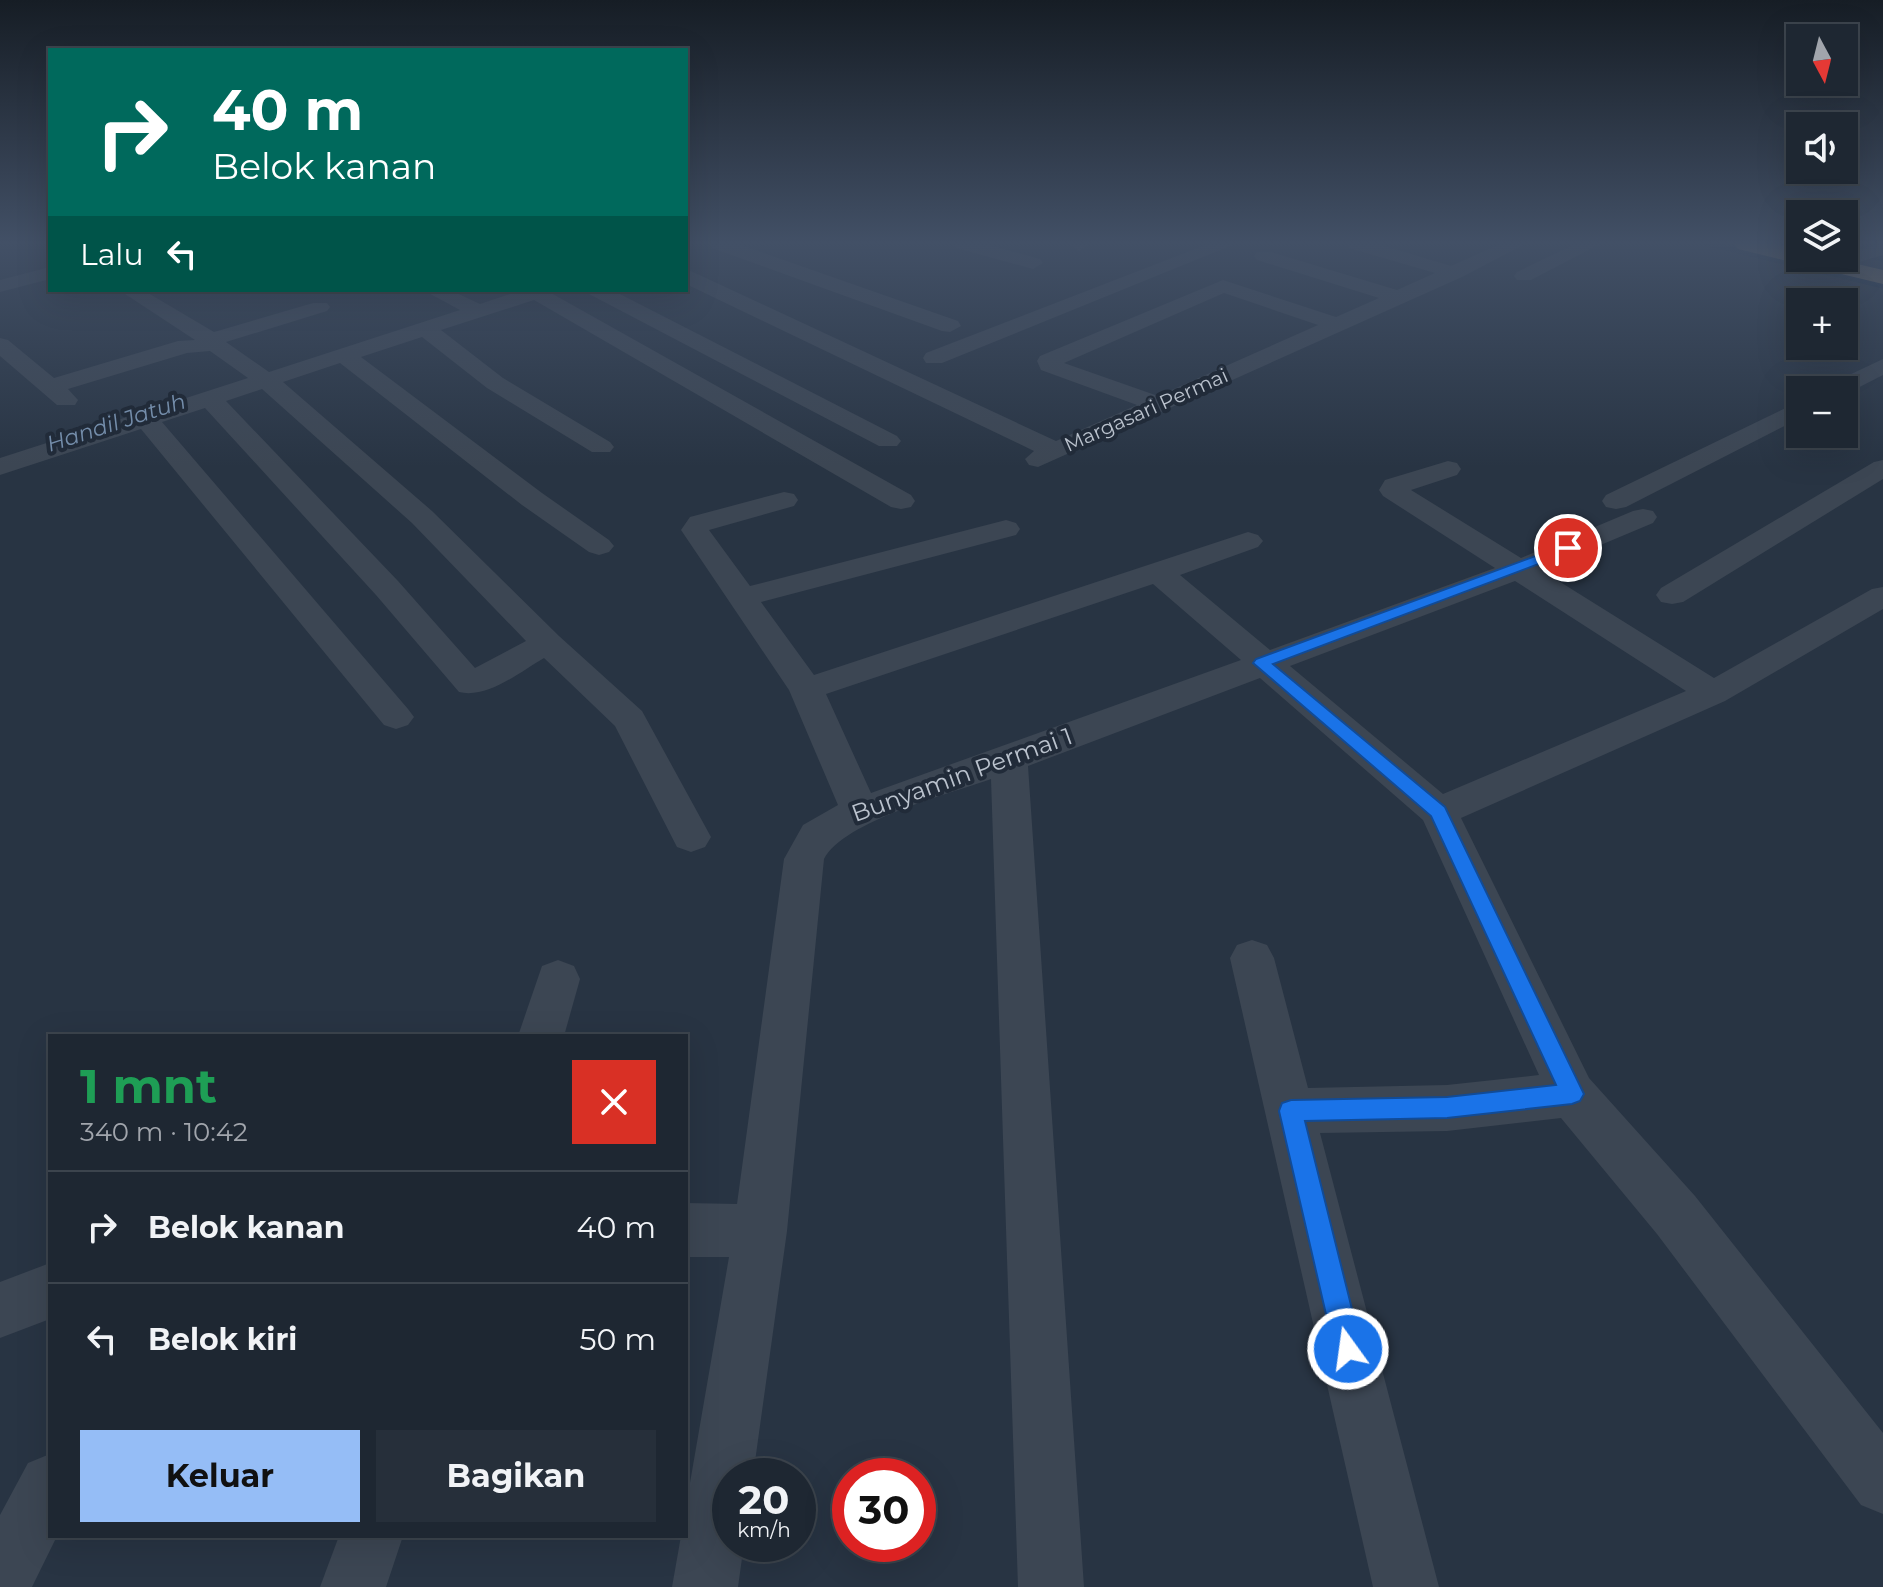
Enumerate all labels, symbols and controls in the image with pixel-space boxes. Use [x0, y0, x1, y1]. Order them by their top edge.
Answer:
north arrow [1786, 24, 1858, 96]
map controls [1786, 24, 1858, 448]
text: 40 m [212, 76, 363, 144]
icon: right [80, 80, 184, 184]
button: sound [1786, 112, 1858, 184]
text: Belok kanan [212, 144, 436, 188]
button: layers [1786, 200, 1858, 272]
icon: left [160, 232, 204, 276]
text: Lalu [80, 236, 144, 273]
button: + [1786, 288, 1858, 360]
street label: Margasari Permai [1060, 363, 1232, 457]
button: − [1786, 376, 1858, 448]
water label: Handil Jatuh [43, 387, 189, 458]
pin [1534, 514, 1602, 582]
icon: arrive [1546, 526, 1590, 570]
street label: Bunyamin Permai 1 [847, 721, 1076, 828]
text: 1 mnt [80, 1057, 217, 1115]
button: close [572, 1060, 656, 1144]
text: 340 m · 10:42 [80, 1116, 248, 1148]
icon: right [80, 1205, 124, 1249]
text: Belok kanan [148, 1209, 345, 1246]
text: 40 m [577, 1209, 656, 1246]
position arrow [1306, 1307, 1390, 1391]
icon: left [80, 1317, 124, 1361]
text: Belok kiri [148, 1321, 297, 1358]
text: 50 m [579, 1321, 656, 1358]
button: Keluar [80, 1430, 360, 1522]
button: Bagikan [376, 1430, 656, 1522]
speed limit sign: 30 [832, 1458, 936, 1562]
text: 20 [739, 1475, 789, 1524]
text: km/h [737, 1518, 791, 1542]

